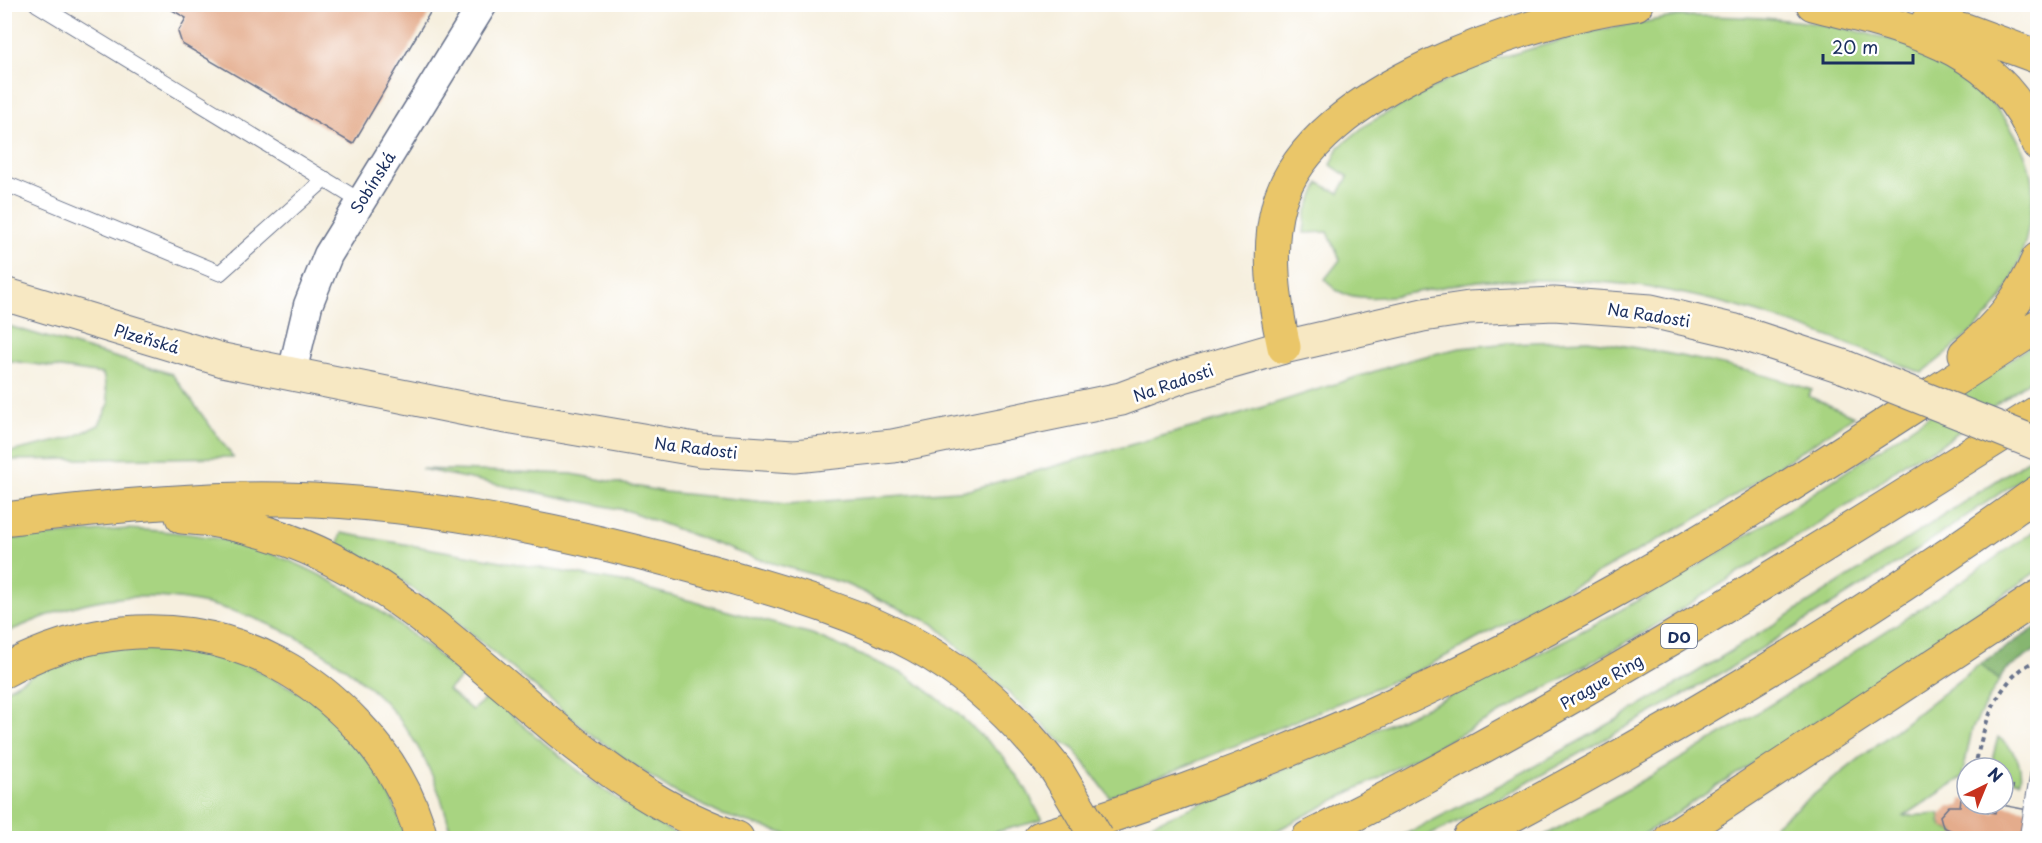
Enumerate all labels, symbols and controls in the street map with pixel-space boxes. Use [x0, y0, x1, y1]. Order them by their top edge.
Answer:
scale bar [1823, 27, 1913, 65]
text: 20 m [1832, 33, 1878, 60]
street label: Sobínská [343, 146, 401, 218]
street label: Na Radosti [1606, 296, 1692, 332]
street label: Plzeňská [112, 317, 182, 359]
street label: Na Radosti [1130, 357, 1216, 407]
street label: Na Radosti [653, 430, 739, 464]
road number: D0 [1661, 624, 1697, 648]
street label: Prague Ring [1555, 647, 1647, 715]
north arrow [1955, 756, 2015, 816]
text: N [1983, 761, 2009, 787]

